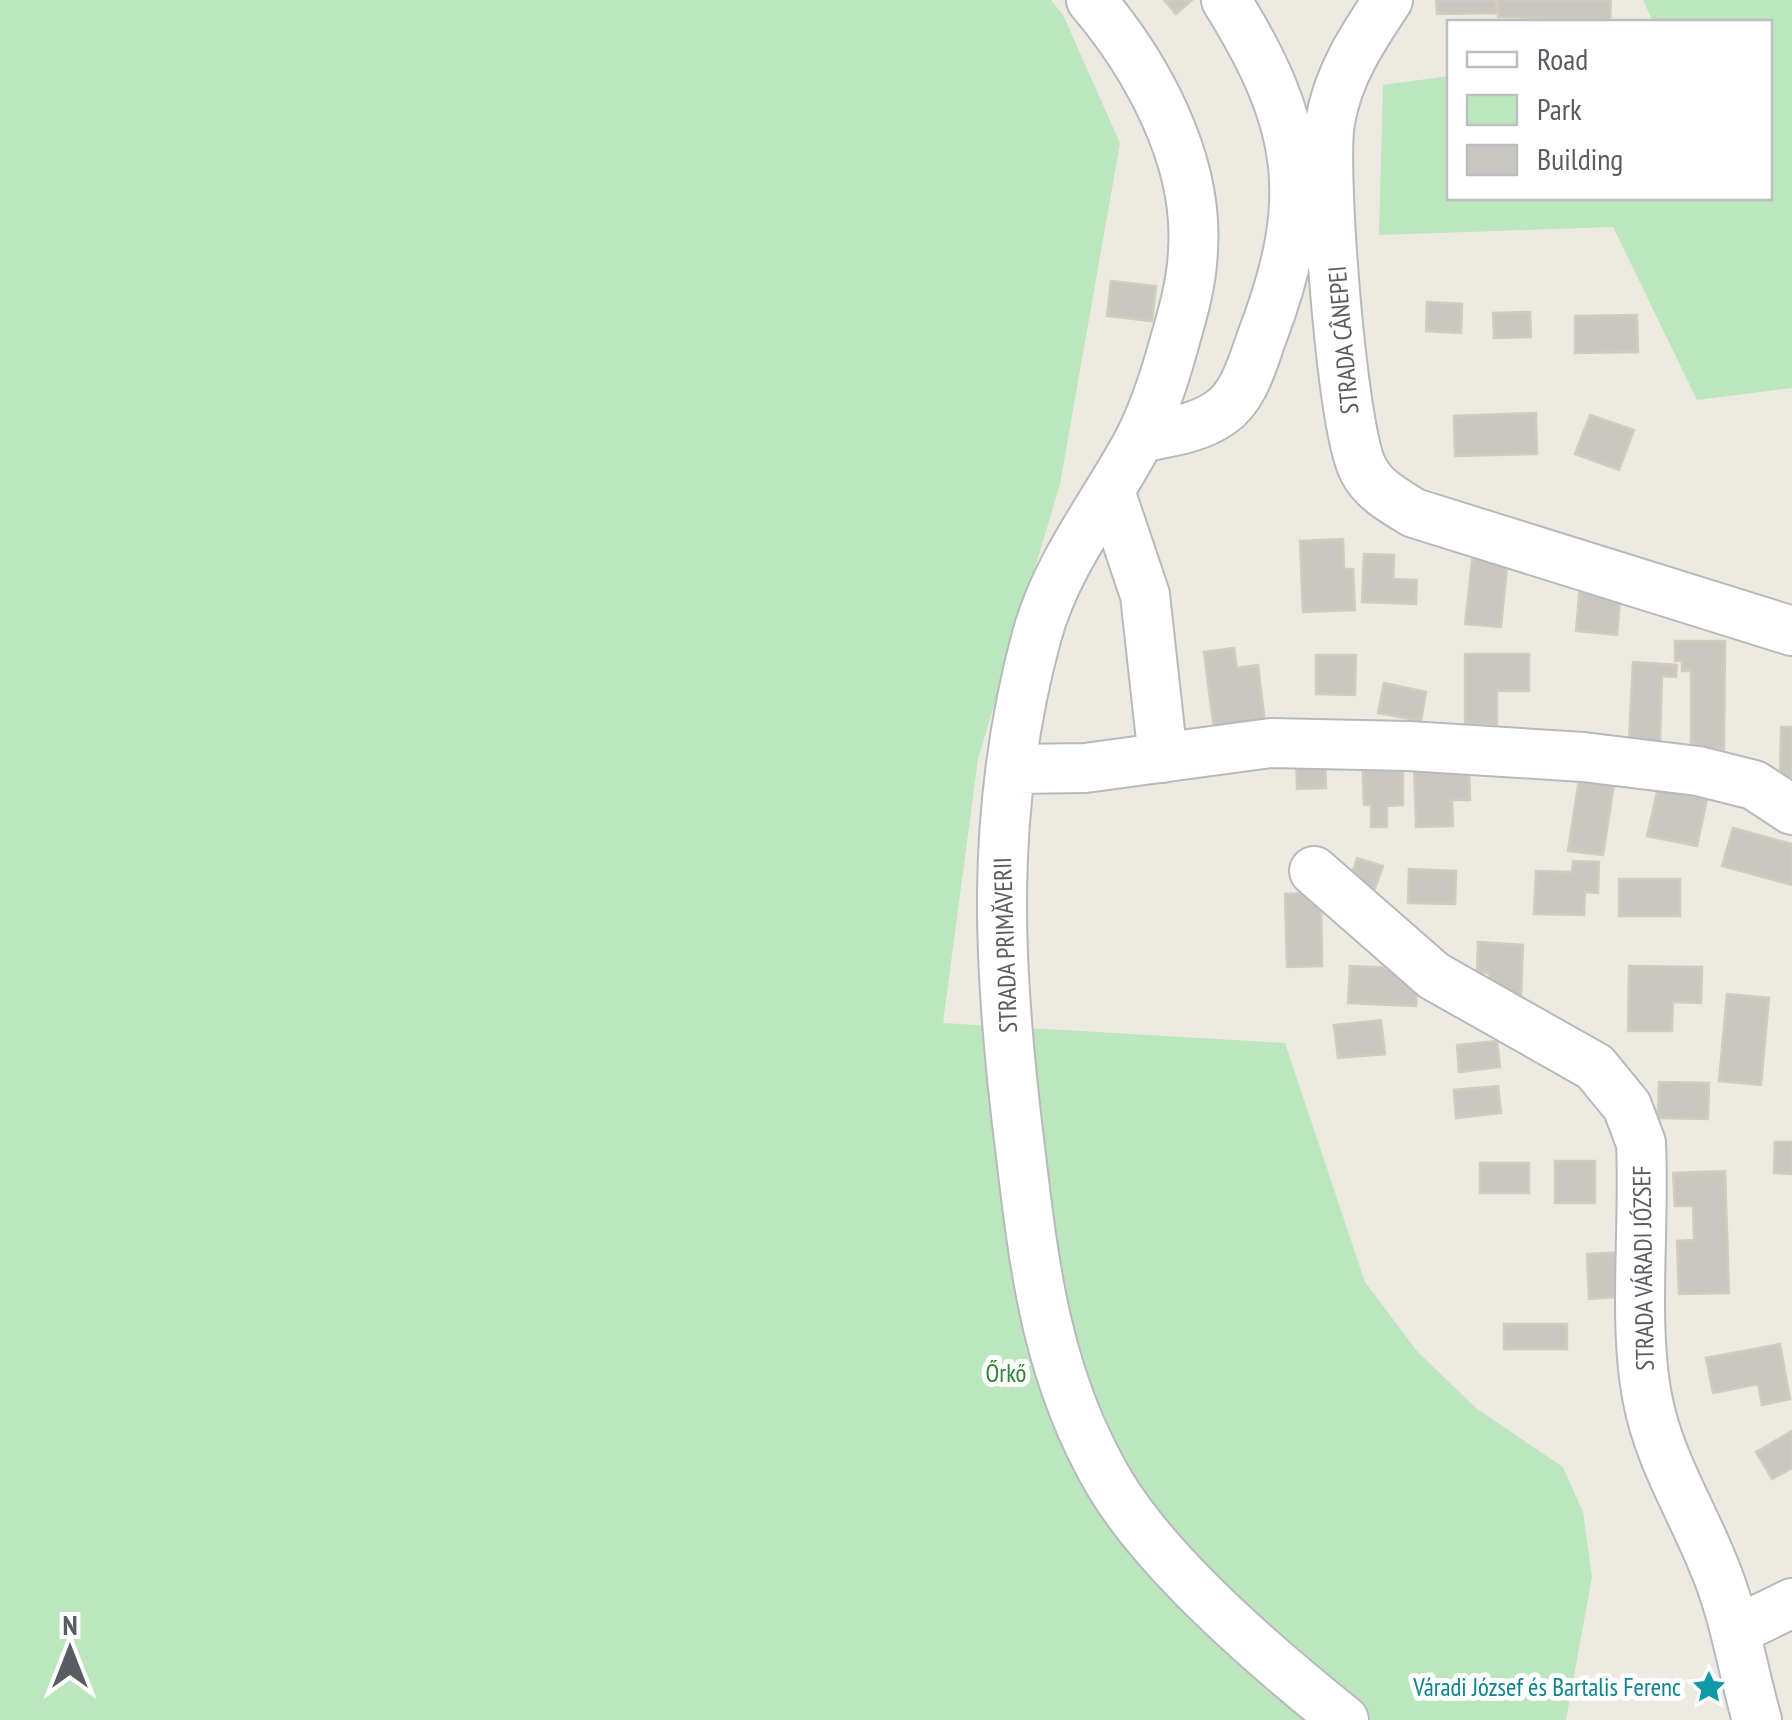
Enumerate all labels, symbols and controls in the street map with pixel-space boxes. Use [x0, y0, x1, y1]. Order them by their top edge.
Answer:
legend [1447, 20, 1772, 200]
text: Road [1537, 39, 1588, 78]
text: Park [1537, 89, 1582, 128]
text: Building [1537, 139, 1623, 178]
street label: STRADA CÂNEPEI [1321, 265, 1365, 415]
street label: STRADA PRIMĂVERII [986, 857, 1024, 1033]
street label: STRADA VÁRADI JÓZSEF [1625, 1165, 1661, 1371]
park label: Őrkő [986, 1357, 1026, 1389]
north arrow [20, 1600, 120, 1700]
text: N [62, 1606, 78, 1643]
place icon: Váradi József és Bartalis Ferenc [1690, 1668, 1728, 1706]
place label: Váradi József és Bartalis Ferenc [1412, 1671, 1681, 1703]

